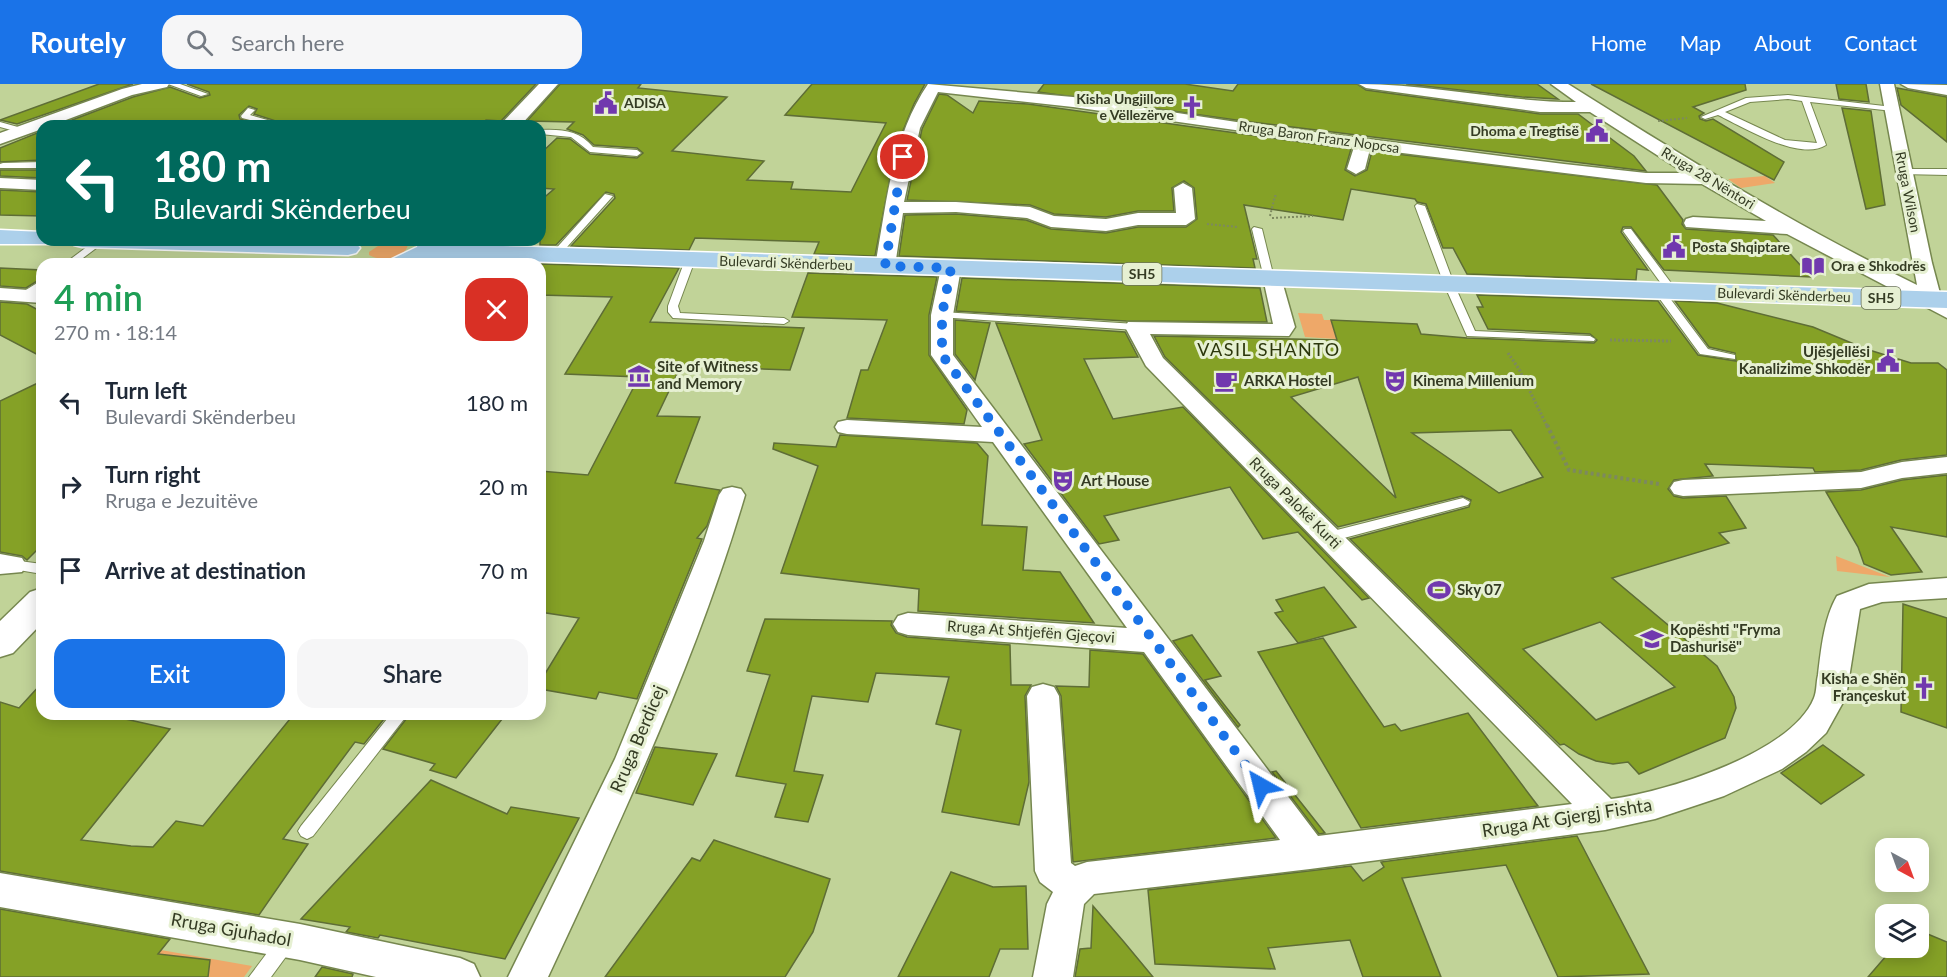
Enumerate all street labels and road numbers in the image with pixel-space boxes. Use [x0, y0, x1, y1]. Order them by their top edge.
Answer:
street label: Rruga Baron Franz Nopcsa [1237, 117, 1401, 156]
street label: Rruga 28 Nëntori [1658, 143, 1758, 212]
street label: Rruga Wilson [1892, 150, 1925, 234]
street label: Bulevardi Skënderbeu [719, 252, 853, 273]
road number: SH5 [1122, 263, 1162, 285]
street label: Bulevardi Skënderbeu [1717, 284, 1851, 305]
road number: SH5 [1862, 287, 1900, 309]
street label: Rruga Palokë Kurti [1246, 453, 1345, 552]
street label: Rruga At Shtjefën Gjeçovi [947, 616, 1115, 646]
street label: Rruga Berdicej [605, 682, 670, 796]
street label: Rruga At Gjergj Fishta [1480, 793, 1653, 841]
street label: Rruga Gjuhadol [169, 908, 293, 950]

